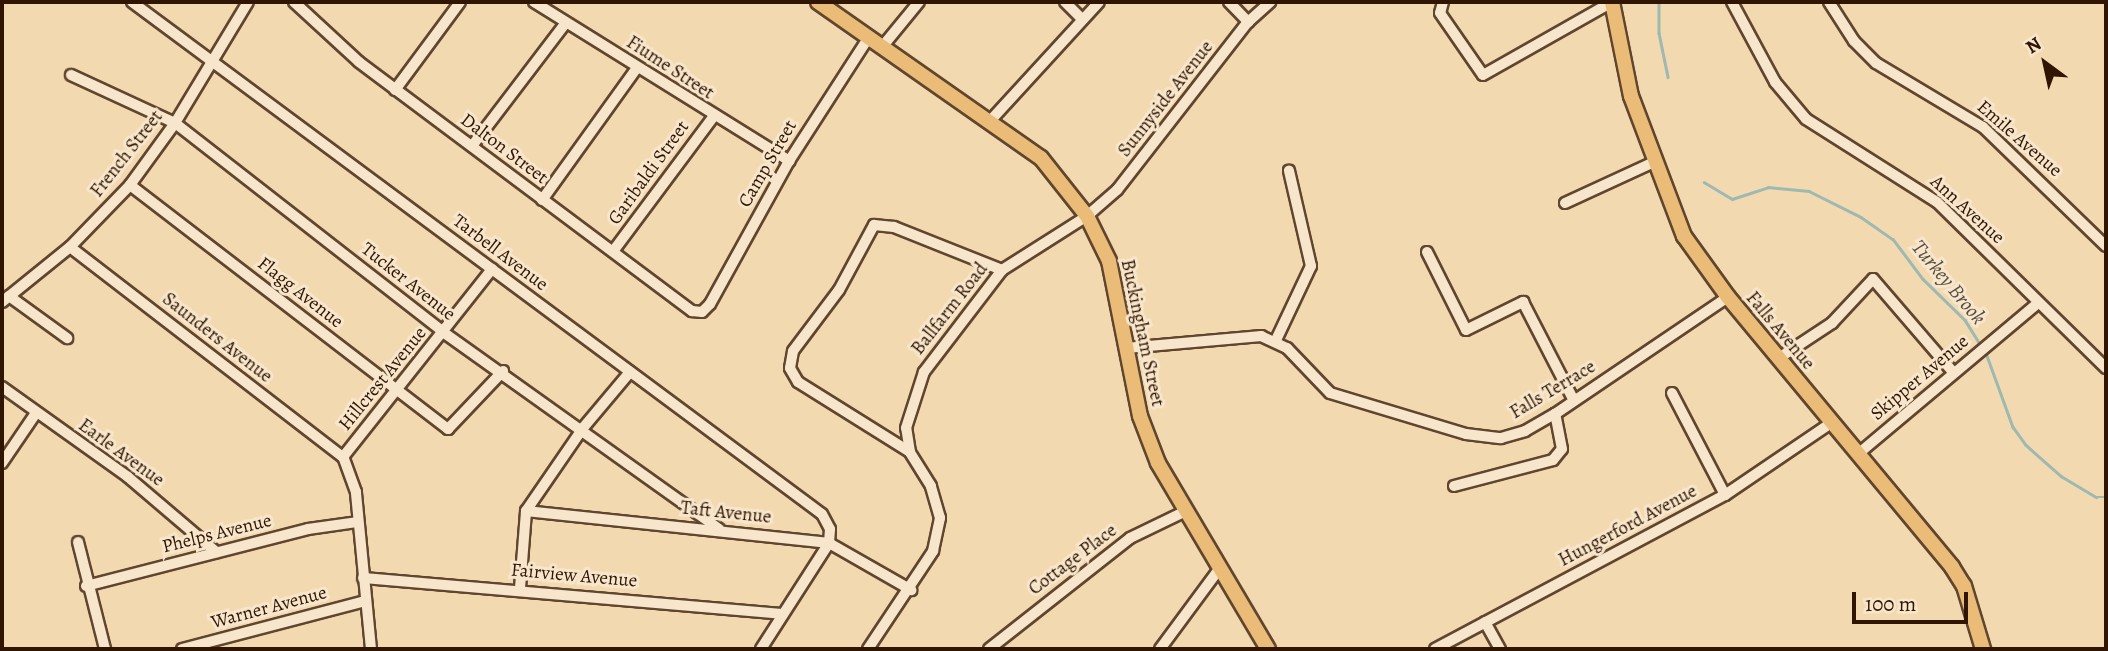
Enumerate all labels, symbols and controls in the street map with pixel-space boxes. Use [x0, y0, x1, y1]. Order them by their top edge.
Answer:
north arrow [2010, 28, 2080, 98]
street label: Fiume Street [622, 31, 718, 105]
text: N [2021, 31, 2046, 60]
street label: Sunnyside Avenue [1114, 36, 1218, 162]
street label: Emile Avenue [1972, 96, 2066, 182]
street label: French Street [86, 106, 168, 202]
street label: Dalton Street [456, 109, 552, 189]
street label: Garibaldi Street [604, 116, 694, 230]
street label: Camp Street [734, 116, 802, 212]
street label: Ann Avenue [1925, 171, 2009, 249]
street label: Tarbell Avenue [448, 210, 552, 296]
water label: Turkey Brook [1906, 235, 1992, 329]
street label: Tucker Avenue [356, 238, 460, 326]
street label: Flagg Avenue [253, 252, 347, 334]
street label: Buckingham Street [1115, 257, 1169, 409]
street label: Ballfarm Road [907, 258, 993, 360]
street label: Falls Avenue [1741, 287, 1819, 375]
street label: Saunders Avenue [157, 288, 277, 388]
street label: Hillcrest Avenue [334, 323, 432, 435]
street label: Skipper Avenue [1866, 330, 1974, 426]
street label: Falls Terrace [1506, 356, 1600, 424]
street label: Earle Avenue [74, 414, 168, 492]
street label: Hungerford Avenue [1555, 480, 1701, 572]
street label: Taft Avenue [680, 497, 772, 529]
street label: Phelps Avenue [160, 509, 274, 559]
street label: Cottage Place [1024, 519, 1122, 601]
street label: Fairview Avenue [510, 559, 638, 593]
scale bar [1856, 578, 1972, 622]
street label: Warner Avenue [209, 582, 329, 634]
text: 100 m [1865, 590, 1916, 618]

